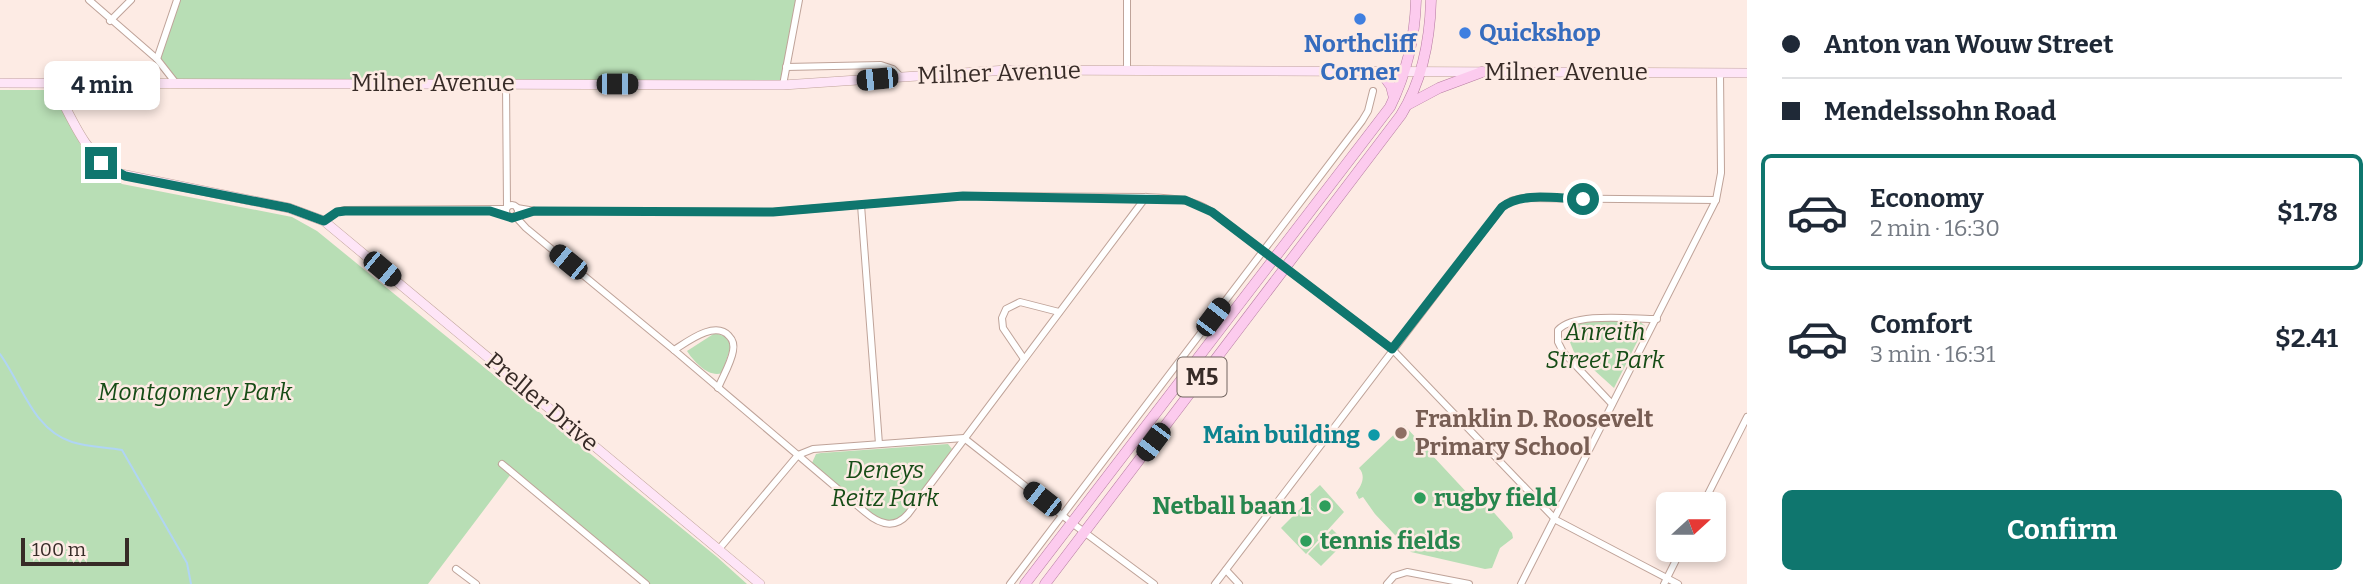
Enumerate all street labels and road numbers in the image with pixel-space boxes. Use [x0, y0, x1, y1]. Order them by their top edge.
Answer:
street label: Milner Avenue [917, 56, 1081, 90]
street label: Milner Avenue [1484, 58, 1648, 86]
street label: Milner Avenue [351, 69, 515, 97]
street label: Preller Drive [480, 347, 604, 457]
road number: M5 [1178, 358, 1226, 396]

